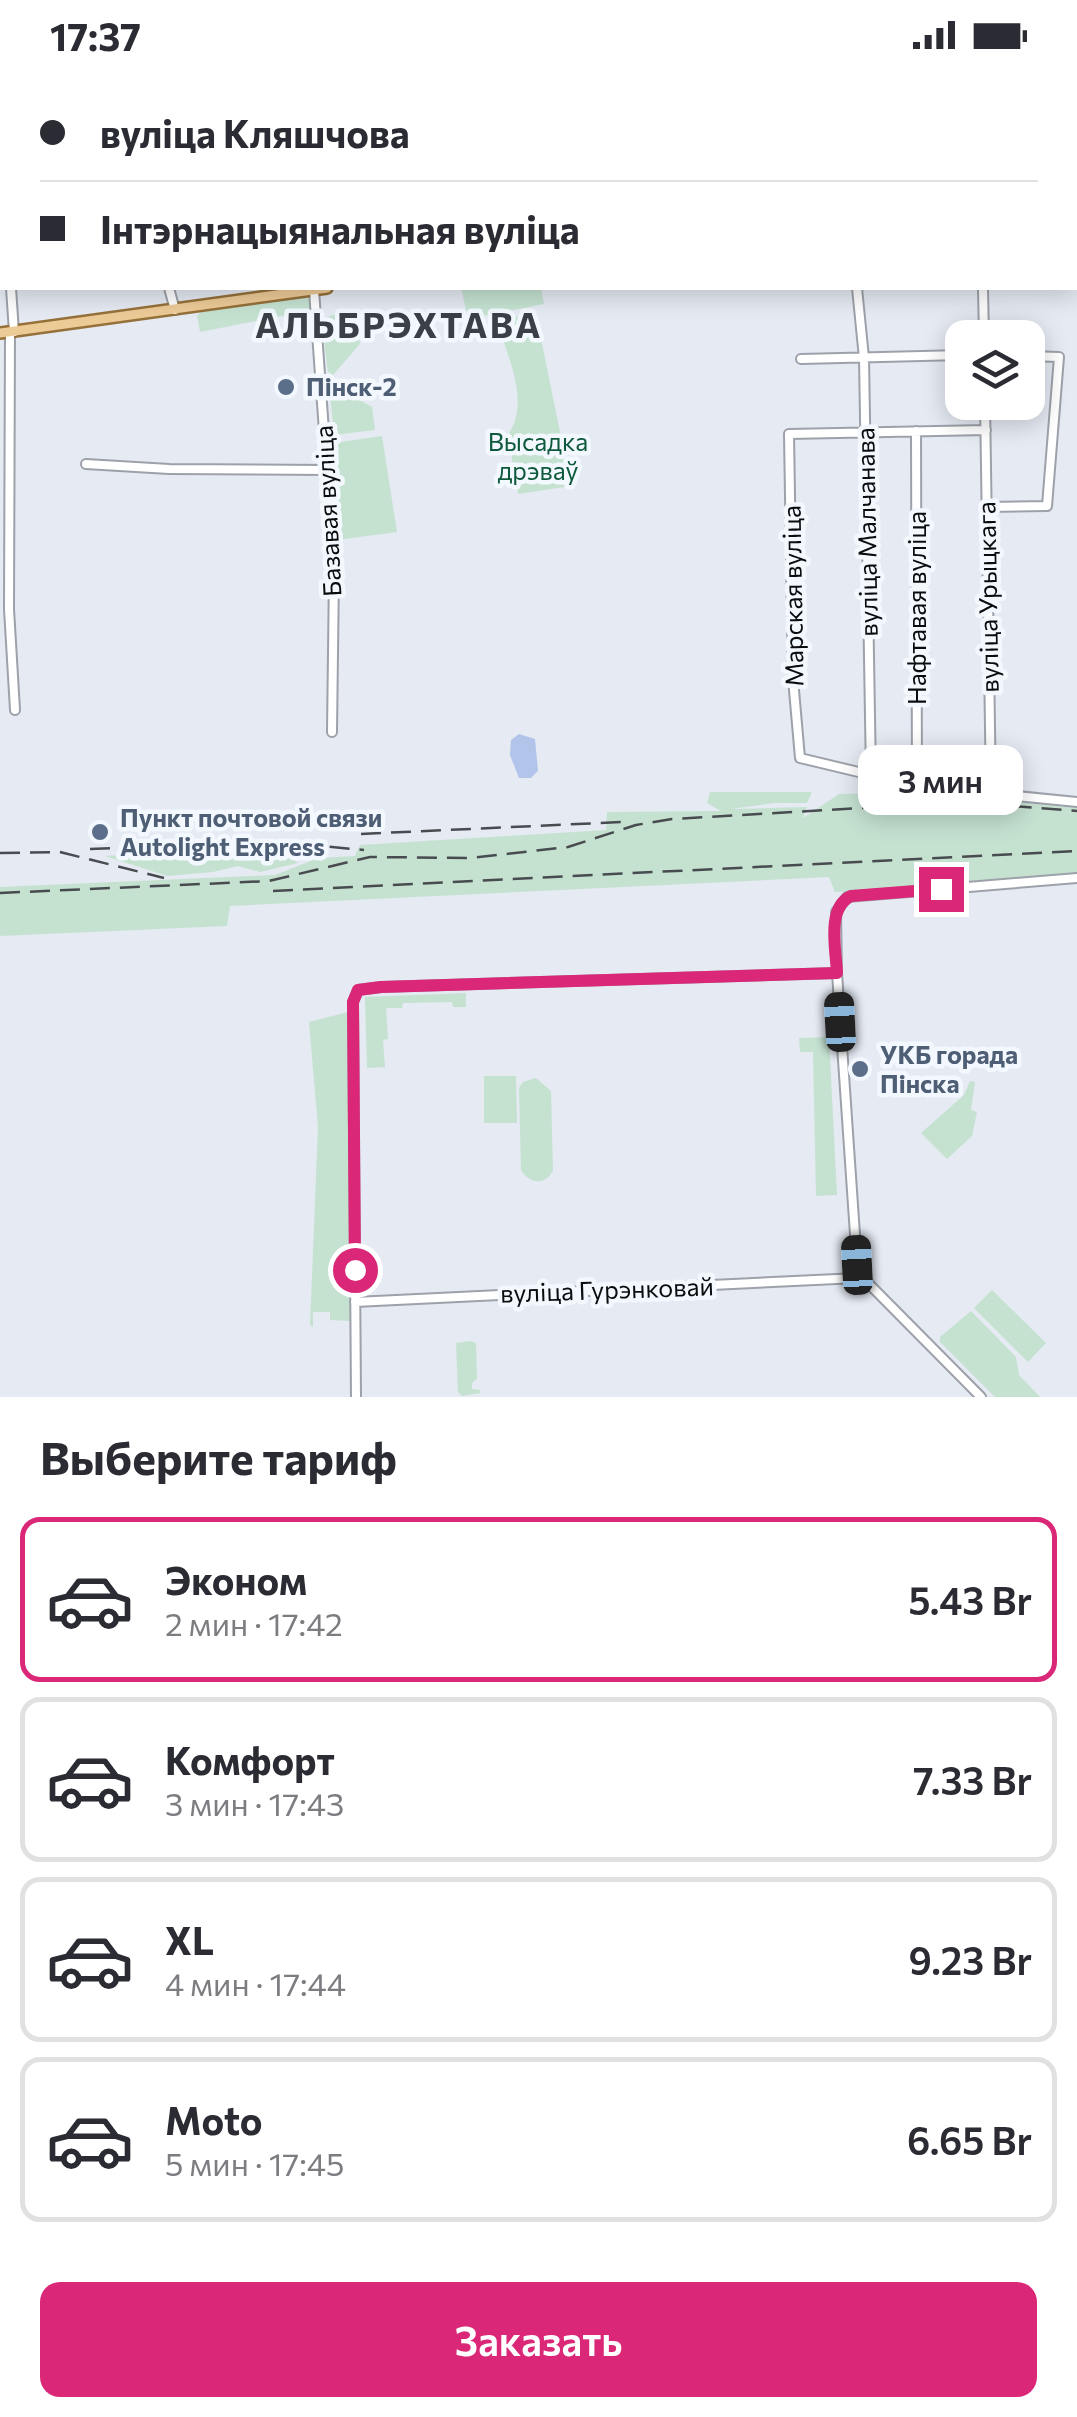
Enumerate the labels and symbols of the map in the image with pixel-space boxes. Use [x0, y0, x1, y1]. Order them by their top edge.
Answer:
district label: АЛЬБРЭХТАВА [255, 302, 543, 345]
place label: Пінск-2 [306, 371, 397, 401]
marker: Пінск-2 [275, 376, 297, 398]
street label: Базавая вуліца [308, 425, 346, 597]
park label: Высадка дрэваў [488, 426, 588, 485]
street label: вуліца Малчанава [849, 427, 883, 637]
street label: вуліца Урыцкага [970, 501, 1004, 693]
street label: Марская вуліца [775, 505, 809, 687]
street label: Нафтавая вуліца [901, 511, 931, 705]
callout: 3 мин [858, 744, 1024, 814]
place label: Пункт почтовой связи Autolight Express [120, 802, 382, 861]
marker: Пункт почтовой связи Autolight Express [89, 821, 111, 843]
route end [919, 867, 964, 912]
car [823, 991, 857, 1053]
place label: УКБ горада Пінска [880, 1039, 1018, 1098]
marker: УКБ горада Пінска [849, 1058, 871, 1080]
car [840, 1234, 874, 1296]
route start [333, 1248, 378, 1293]
street label: вуліца Гурэнковай [500, 1270, 714, 1308]

